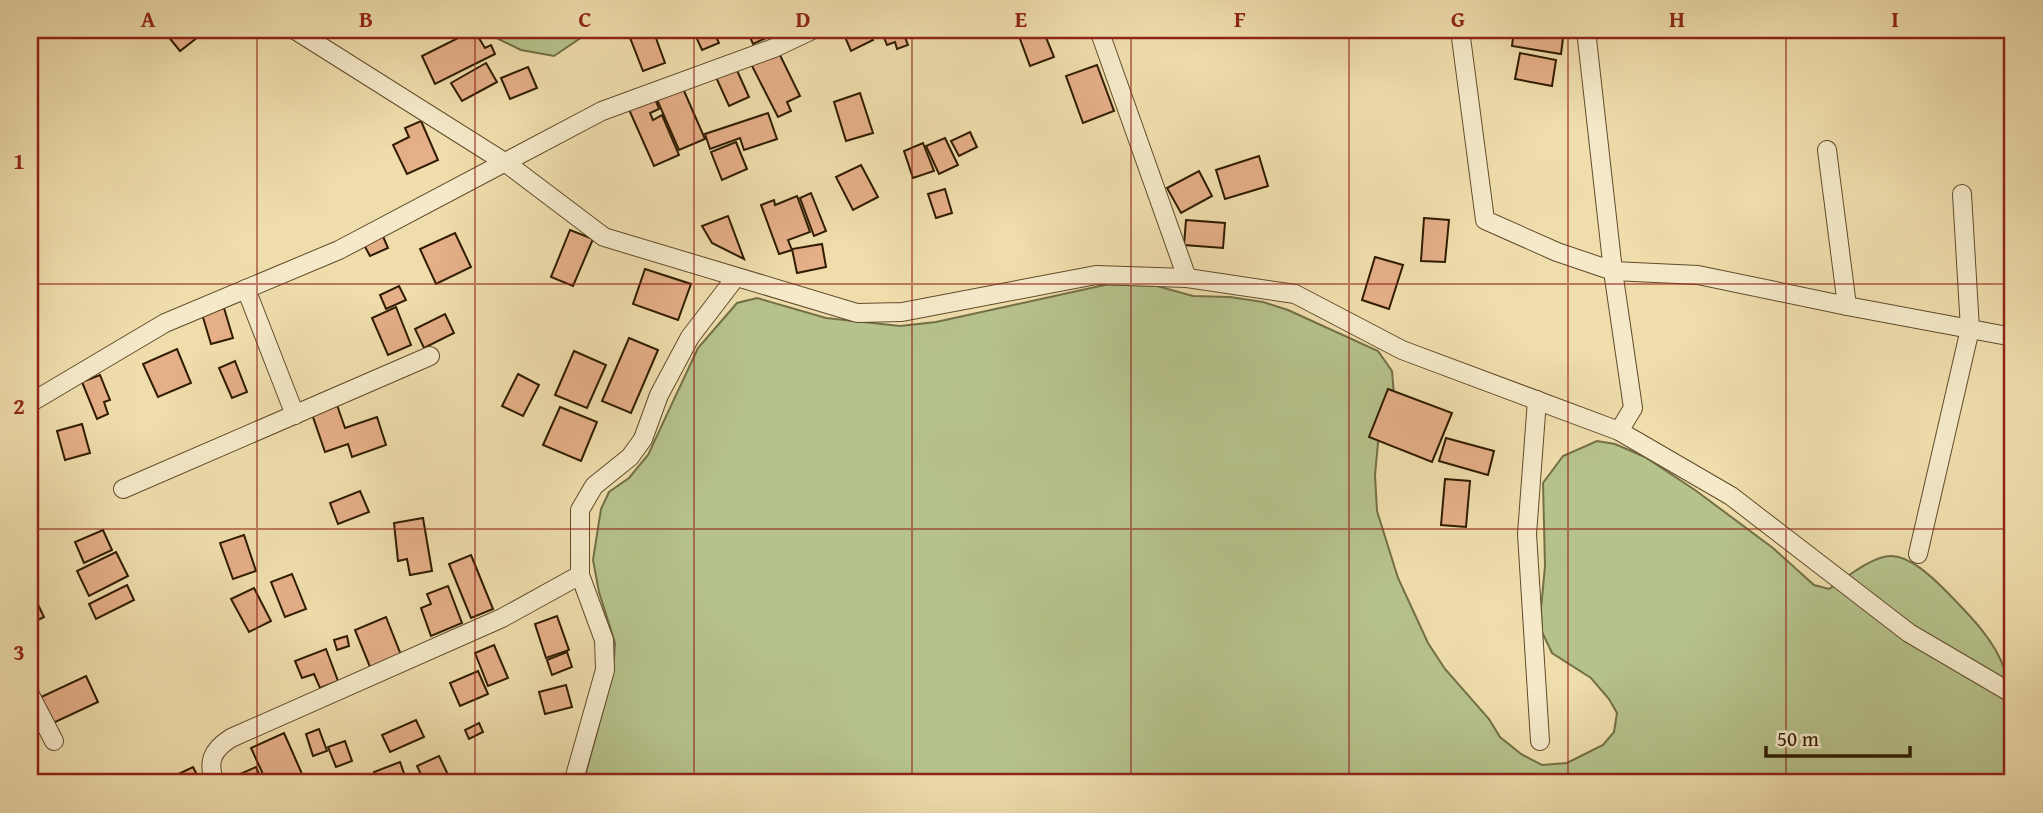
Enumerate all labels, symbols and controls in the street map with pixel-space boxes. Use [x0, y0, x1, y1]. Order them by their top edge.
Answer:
text: A [141, 2, 156, 35]
text: B [359, 2, 373, 35]
text: C [578, 2, 592, 35]
text: D [796, 2, 811, 35]
text: E [1015, 2, 1027, 35]
text: F [1234, 2, 1246, 35]
text: G [1451, 2, 1465, 35]
text: H [1669, 2, 1685, 35]
text: I [1891, 2, 1899, 35]
text: 1 [13, 144, 25, 177]
text: 2 [13, 389, 25, 422]
text: 3 [13, 635, 25, 668]
scale bar [1766, 715, 1910, 759]
text: 50 m [1777, 723, 1819, 754]

